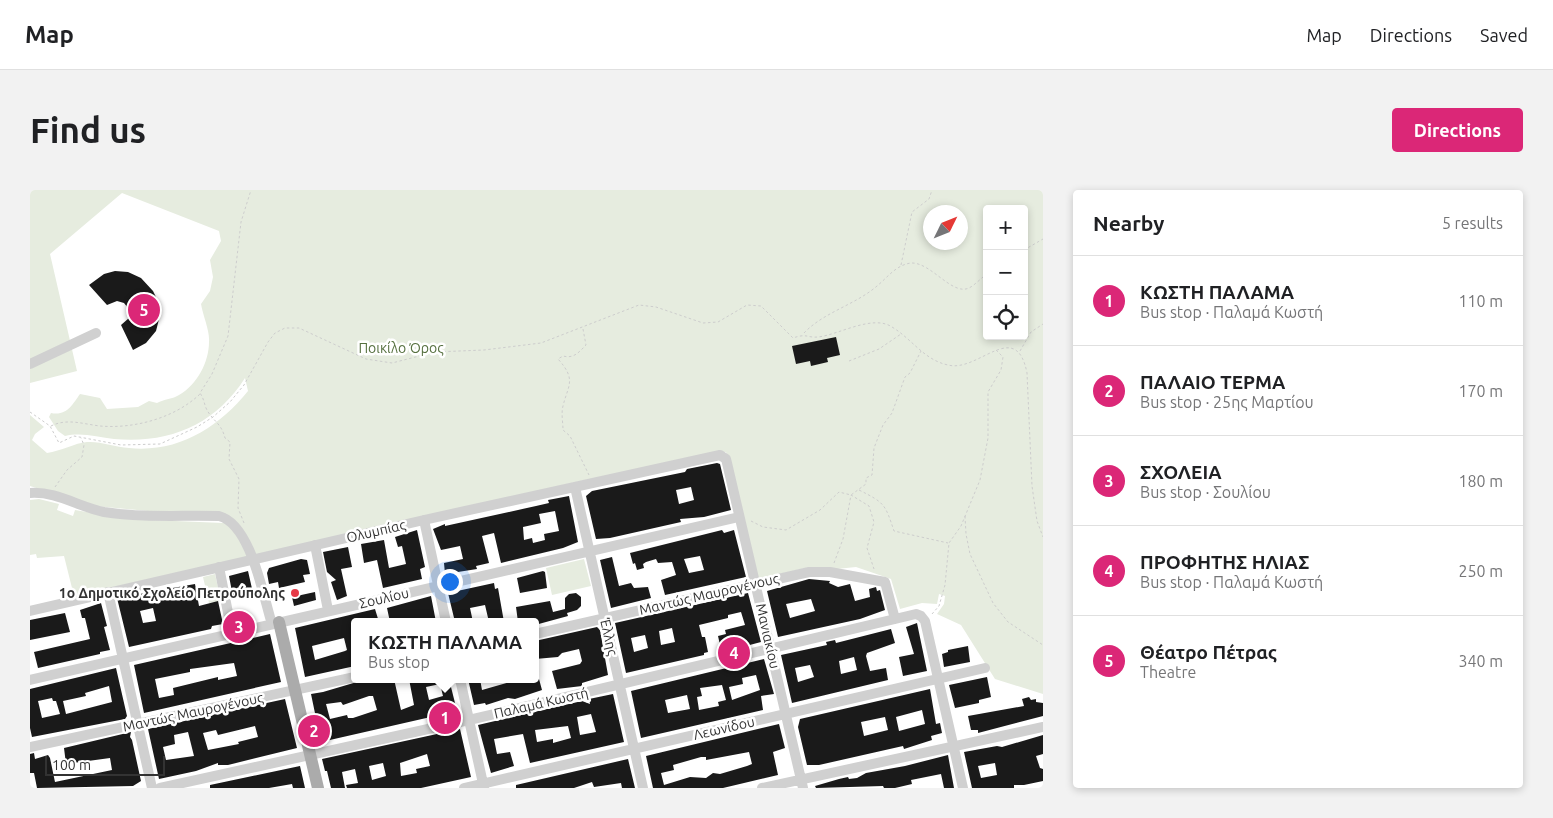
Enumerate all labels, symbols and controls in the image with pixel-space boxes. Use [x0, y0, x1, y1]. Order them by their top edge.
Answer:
text: Map [25, 21, 74, 48]
text: Map [1306, 25, 1342, 45]
text: Directions [1370, 25, 1452, 45]
text: Saved [1480, 25, 1528, 45]
button: Directions [1392, 108, 1523, 152]
text: Find us [30, 110, 146, 150]
north arrow [923, 205, 968, 250]
map controls [983, 205, 1028, 340]
button: + [983, 205, 1028, 250]
text: Nearby [1093, 211, 1164, 235]
text: 5 results [1442, 214, 1503, 232]
button: − [983, 250, 1028, 295]
text: ΚΩΣΤΗ ΠΑΛΑΜΑ [1140, 281, 1294, 303]
pin: 5 [128, 291, 160, 329]
text: 1 [1104, 292, 1114, 310]
text: 110 m [1458, 292, 1503, 310]
button: locate [983, 295, 1028, 340]
text: Bus stop · Παλαμά Κωστή [1140, 303, 1323, 321]
park label: Ποικίλο Όρος [358, 340, 444, 356]
text: ΠΑΛΑΙΟ ΤΕΡΜΑ [1140, 371, 1285, 393]
text: 2 [1104, 382, 1114, 400]
text: 170 m [1458, 382, 1503, 400]
text: Bus stop · 25ης Μαρτίου [1140, 393, 1314, 411]
text: ΣΧΟΛΕΙΑ [1140, 461, 1222, 483]
text: 3 [1104, 472, 1114, 490]
text: 180 m [1458, 472, 1503, 490]
text: Bus stop · Σουλίου [1140, 483, 1271, 501]
street label: Ολυμπίας [345, 516, 408, 546]
text: ΠΡΟΦΗΤΗΣ ΗΛΙΑΣ [1140, 551, 1309, 573]
text: 4 [1104, 562, 1114, 580]
text: 250 m [1458, 562, 1503, 580]
your location [437, 569, 463, 595]
street label: Μαντώς Μαυρογένους [638, 570, 781, 618]
text: Bus stop · Παλαμά Κωστή [1140, 573, 1323, 591]
place label: 1ο Δημοτικό Σχολείο Πετρούπολης [59, 585, 285, 601]
street label: Σουλίου [358, 585, 410, 611]
marker: 1ο Δημοτικό Σχολείο Πετρούπολης [289, 587, 301, 599]
street label: Μανιακίου [753, 602, 783, 670]
pin: 3 [223, 608, 255, 646]
street label: Έλλης [597, 616, 621, 658]
popup [351, 618, 539, 683]
text: ΚΩΣΤΗ ΠΑΛΑΜΑ [368, 631, 522, 653]
pin: 4 [718, 634, 750, 672]
text: Θέατρο Πέτρας [1140, 641, 1277, 663]
text: 5 [1104, 652, 1114, 670]
text: 340 m [1458, 652, 1503, 670]
text: Bus stop [368, 653, 430, 671]
text: Theatre [1140, 663, 1196, 681]
street label: Παλαμά Κωστή [492, 684, 590, 722]
street label: Μαντώς Μαυρογένους [121, 689, 265, 735]
pin: 1 [429, 699, 461, 737]
pin: 2 [298, 712, 330, 750]
street label: Λεωνίδου [692, 713, 756, 743]
scale bar [45, 753, 165, 776]
text: 100 m [52, 757, 91, 773]

